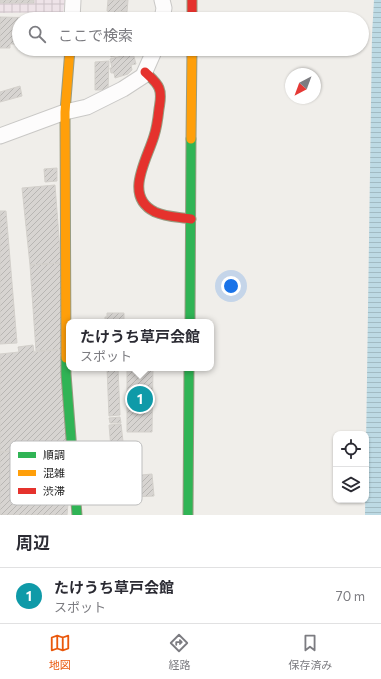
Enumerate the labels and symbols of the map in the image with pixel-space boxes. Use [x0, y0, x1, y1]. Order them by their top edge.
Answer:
north arrow [285, 68, 321, 104]
your location [221, 276, 241, 296]
pin: 1 [127, 384, 153, 414]
legend [10, 441, 142, 505]
text: 順調 [43, 448, 65, 461]
text: 混雑 [43, 466, 65, 479]
text: 渋滞 [43, 484, 65, 497]

